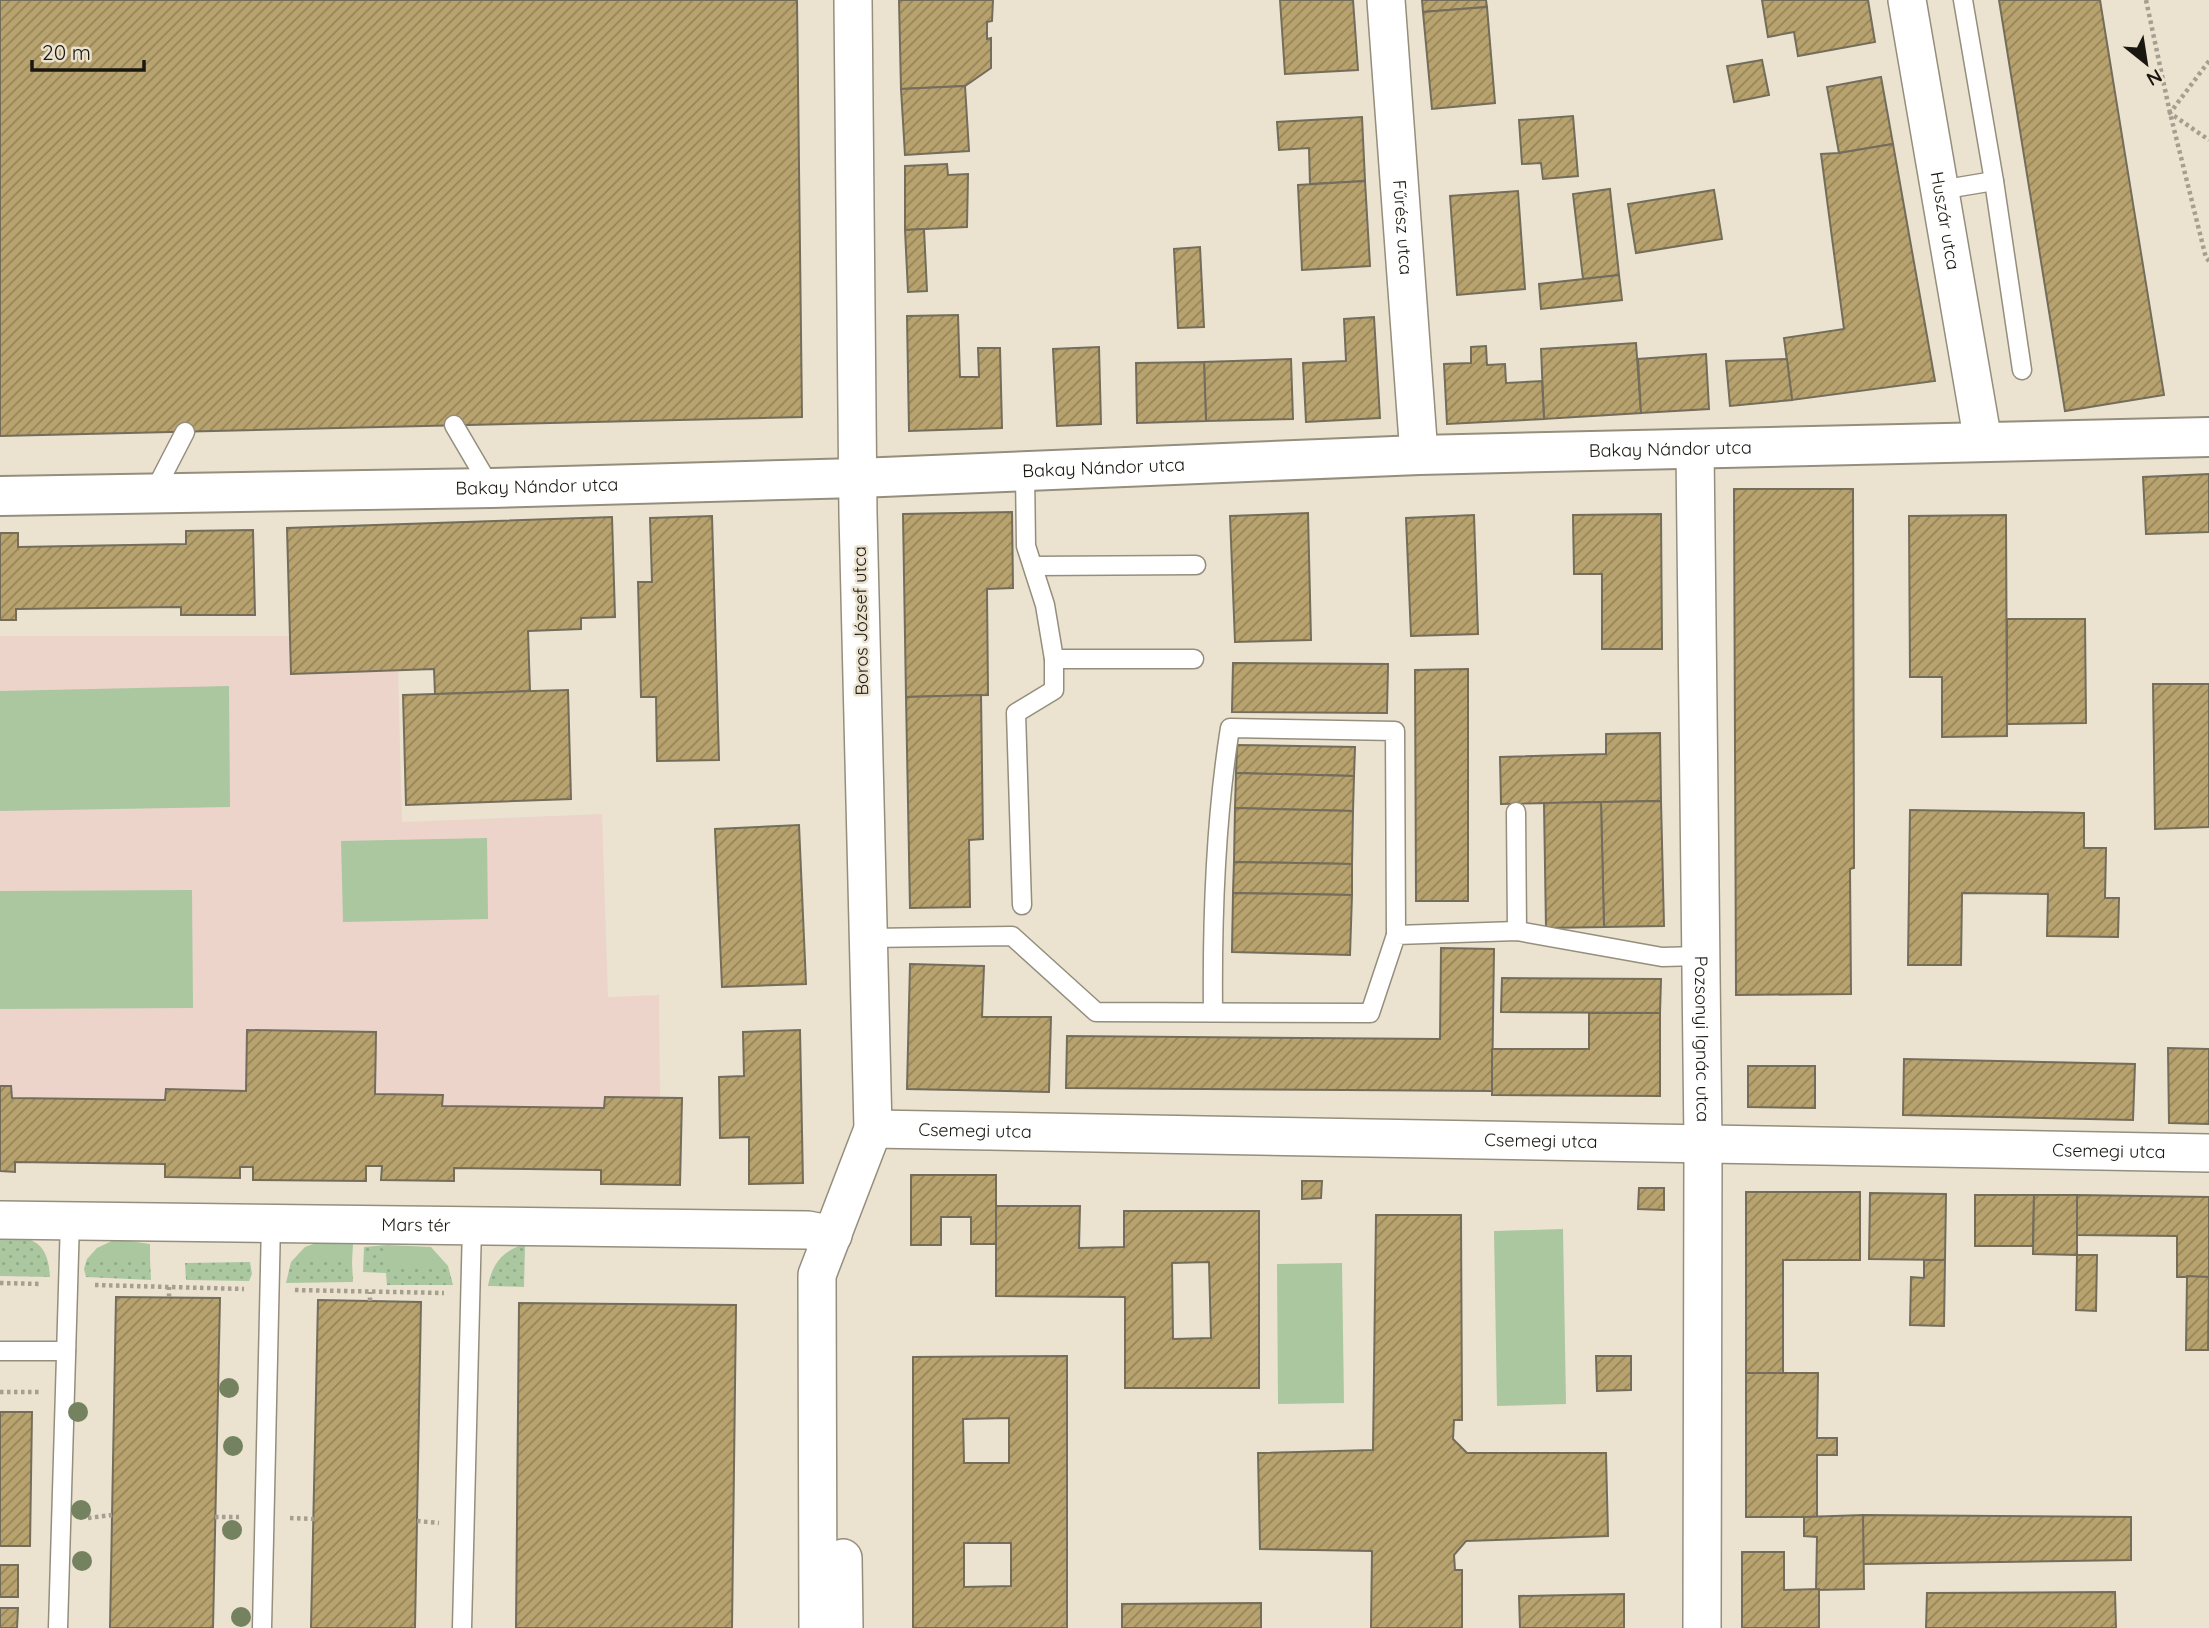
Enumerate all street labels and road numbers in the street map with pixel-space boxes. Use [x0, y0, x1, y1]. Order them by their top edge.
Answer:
street label: Huszár utca [1926, 170, 1965, 272]
street label: Fűrész utca [1388, 179, 1418, 276]
street label: Bakay Nándor utca [1589, 435, 1752, 462]
street label: Bakay Nándor utca [1022, 453, 1185, 482]
street label: Bakay Nándor utca [455, 473, 619, 500]
street label: Boros József utca [848, 546, 873, 696]
street label: Pozsonyi Ignác utca [1690, 956, 1715, 1122]
street label: Csemegi utca [918, 1118, 1032, 1143]
street label: Csemegi utca [1484, 1128, 1598, 1153]
street label: Csemegi utca [2052, 1138, 2166, 1163]
street label: Mars tér [381, 1213, 451, 1237]

